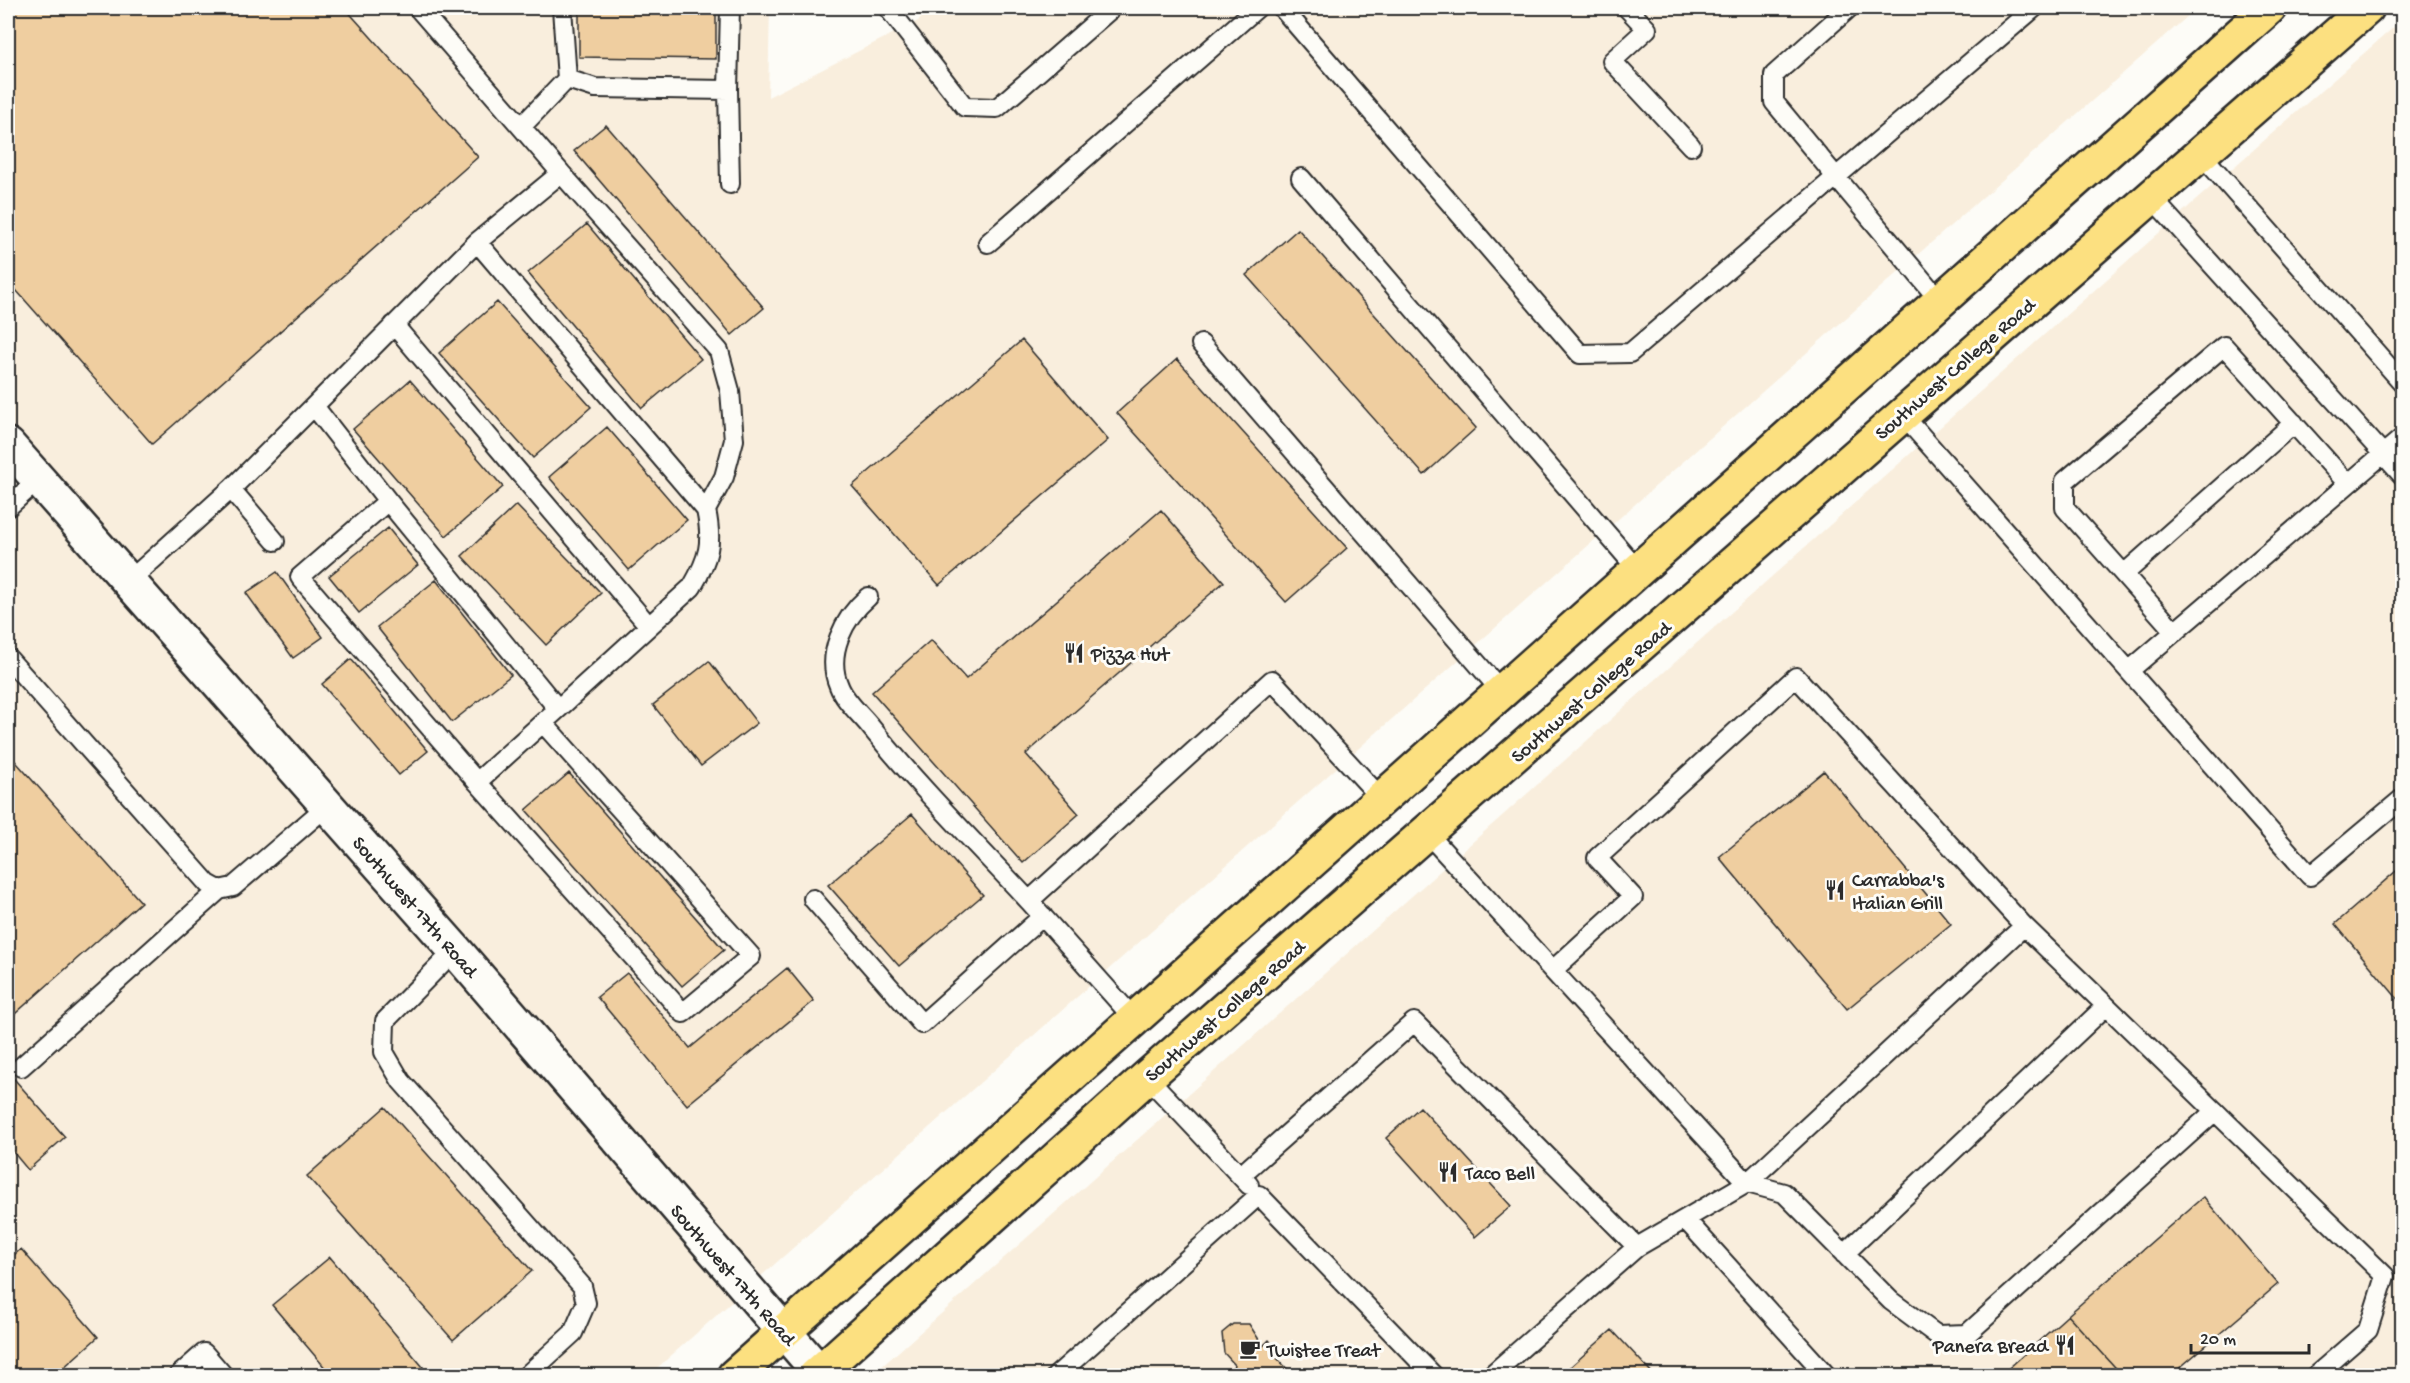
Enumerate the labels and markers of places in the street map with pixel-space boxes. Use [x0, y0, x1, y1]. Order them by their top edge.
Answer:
restaurant icon: Pizza Hut [1062, 641, 1086, 665]
place label: Pizza Hut [1090, 645, 1171, 668]
place label: Carrabba's Italian Grill [1852, 871, 1945, 917]
restaurant icon: Carrabba's Italian Grill [1823, 878, 1847, 902]
restaurant icon: Taco Bell [1436, 1160, 1460, 1184]
place label: Taco Bell [1464, 1164, 1535, 1187]
restaurant icon: Panera Bread [2053, 1333, 2077, 1357]
cafe icon: Twistee Treat [1238, 1337, 1262, 1361]
place label: Panera Bread [1932, 1337, 2050, 1360]
place label: Twistee Treat [1266, 1341, 1382, 1364]

